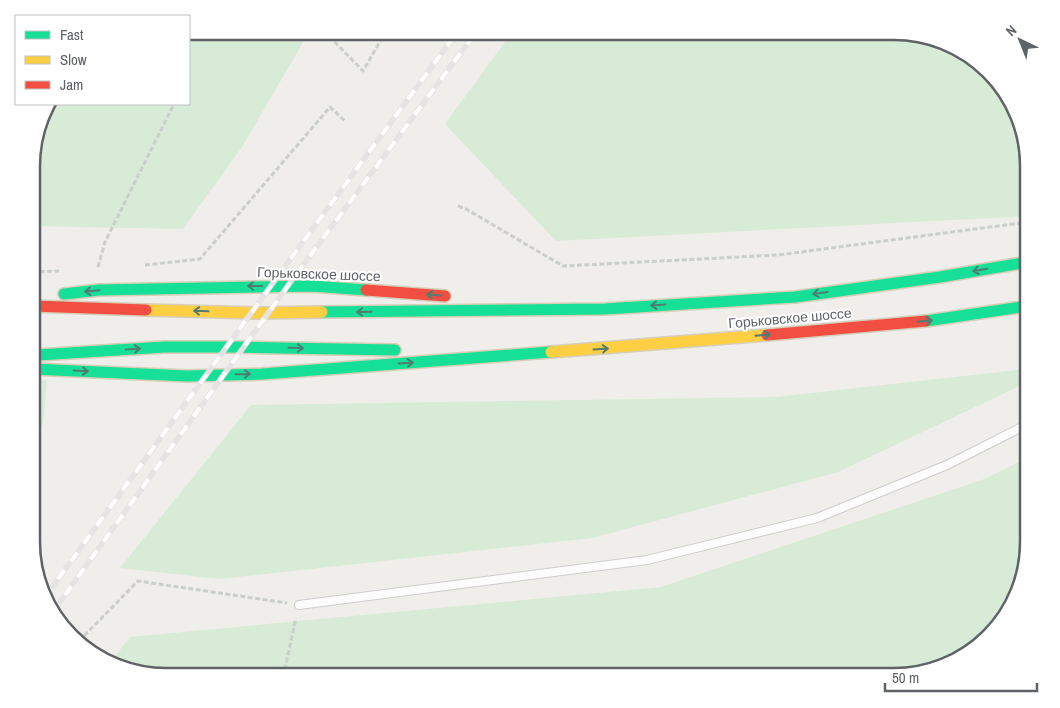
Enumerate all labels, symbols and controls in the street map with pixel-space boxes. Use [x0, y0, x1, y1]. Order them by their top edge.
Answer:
legend [15, 15, 190, 105]
north arrow [995, 15, 1045, 65]
text: N [1002, 21, 1020, 40]
text: Fast [60, 24, 84, 45]
text: Slow [60, 49, 87, 70]
text: Jam [60, 74, 83, 95]
street label: Горьковское шоссе [257, 263, 381, 285]
one-way arrow [973, 265, 989, 275]
one-way arrow [247, 282, 263, 291]
one-way arrow [84, 286, 100, 296]
one-way arrow [812, 288, 828, 298]
one-way arrow [427, 291, 443, 300]
one-way arrow [650, 301, 666, 310]
street label: Горьковское шоссе [728, 304, 853, 332]
one-way arrow [194, 307, 210, 316]
one-way arrow [356, 307, 372, 317]
one-way arrow [917, 316, 933, 326]
one-way arrow [755, 331, 771, 340]
one-way arrow [288, 343, 304, 353]
one-way arrow [593, 344, 609, 353]
one-way arrow [125, 345, 141, 354]
one-way arrow [397, 359, 413, 368]
one-way arrow [73, 366, 89, 375]
one-way arrow [235, 370, 251, 379]
scale bar [885, 660, 1038, 692]
text: 50 m [892, 667, 919, 688]

